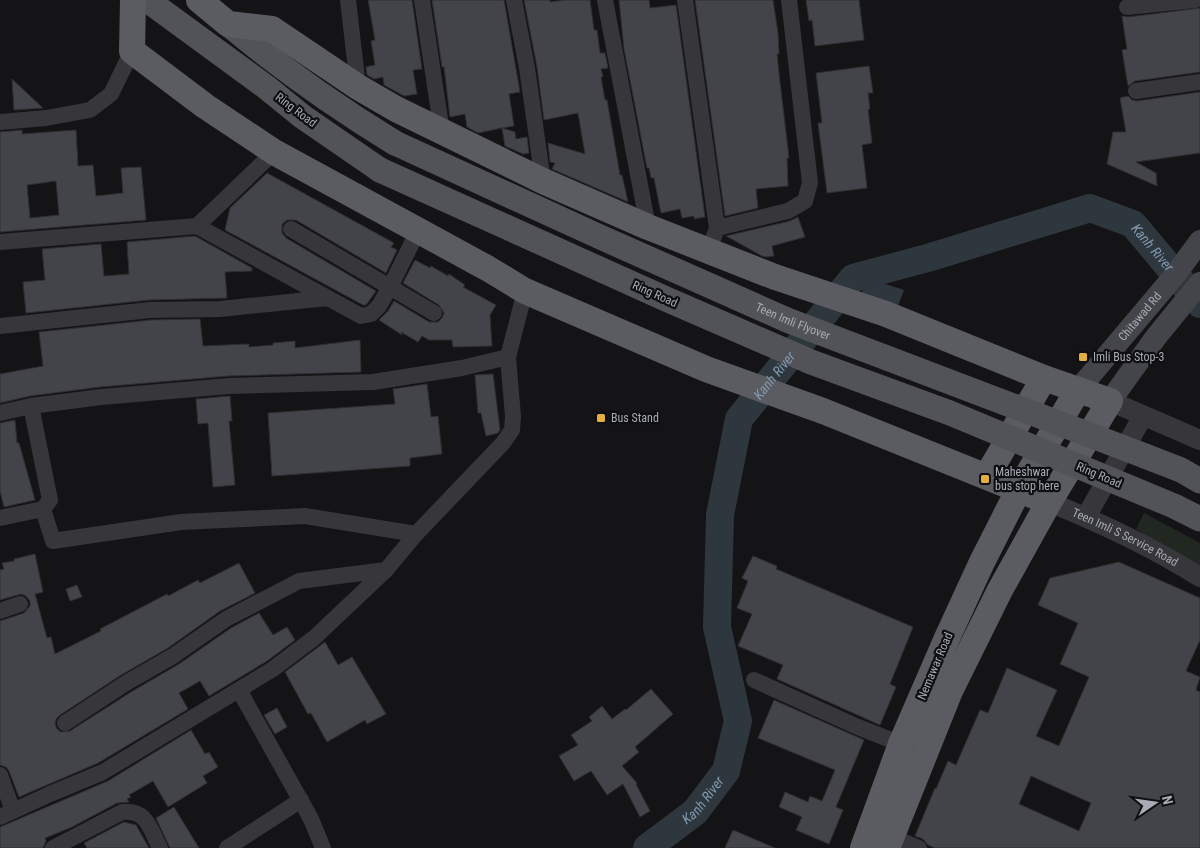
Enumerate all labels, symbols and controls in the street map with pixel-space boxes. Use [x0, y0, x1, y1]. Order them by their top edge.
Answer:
street label: Ring Road [273, 90, 319, 130]
water label: Kanh River [1128, 221, 1178, 275]
street label: Ring Road [630, 278, 680, 310]
street label: Chitawad Rd [1115, 289, 1164, 344]
street label: Teen Imli Flyover [753, 300, 833, 343]
water label: Kanh River [750, 348, 799, 403]
place label: Imli Bus Stop-3 [1093, 350, 1164, 364]
marker: Imli Bus Stop-3 [1077, 351, 1089, 363]
place label: Bus Stand [611, 411, 659, 425]
marker: Bus Stand [595, 412, 607, 424]
street label: Ring Road [1074, 459, 1124, 491]
place label: Maheshwar bus stop here [995, 465, 1060, 493]
marker: Maheshwar bus stop here [979, 473, 991, 485]
street label: Teen Imli S Service Road [1070, 505, 1181, 569]
street label: Nemawar Road [915, 630, 956, 702]
water label: Kanh River [679, 773, 727, 827]
north arrow [1130, 778, 1180, 828]
text: N [1159, 794, 1176, 806]

